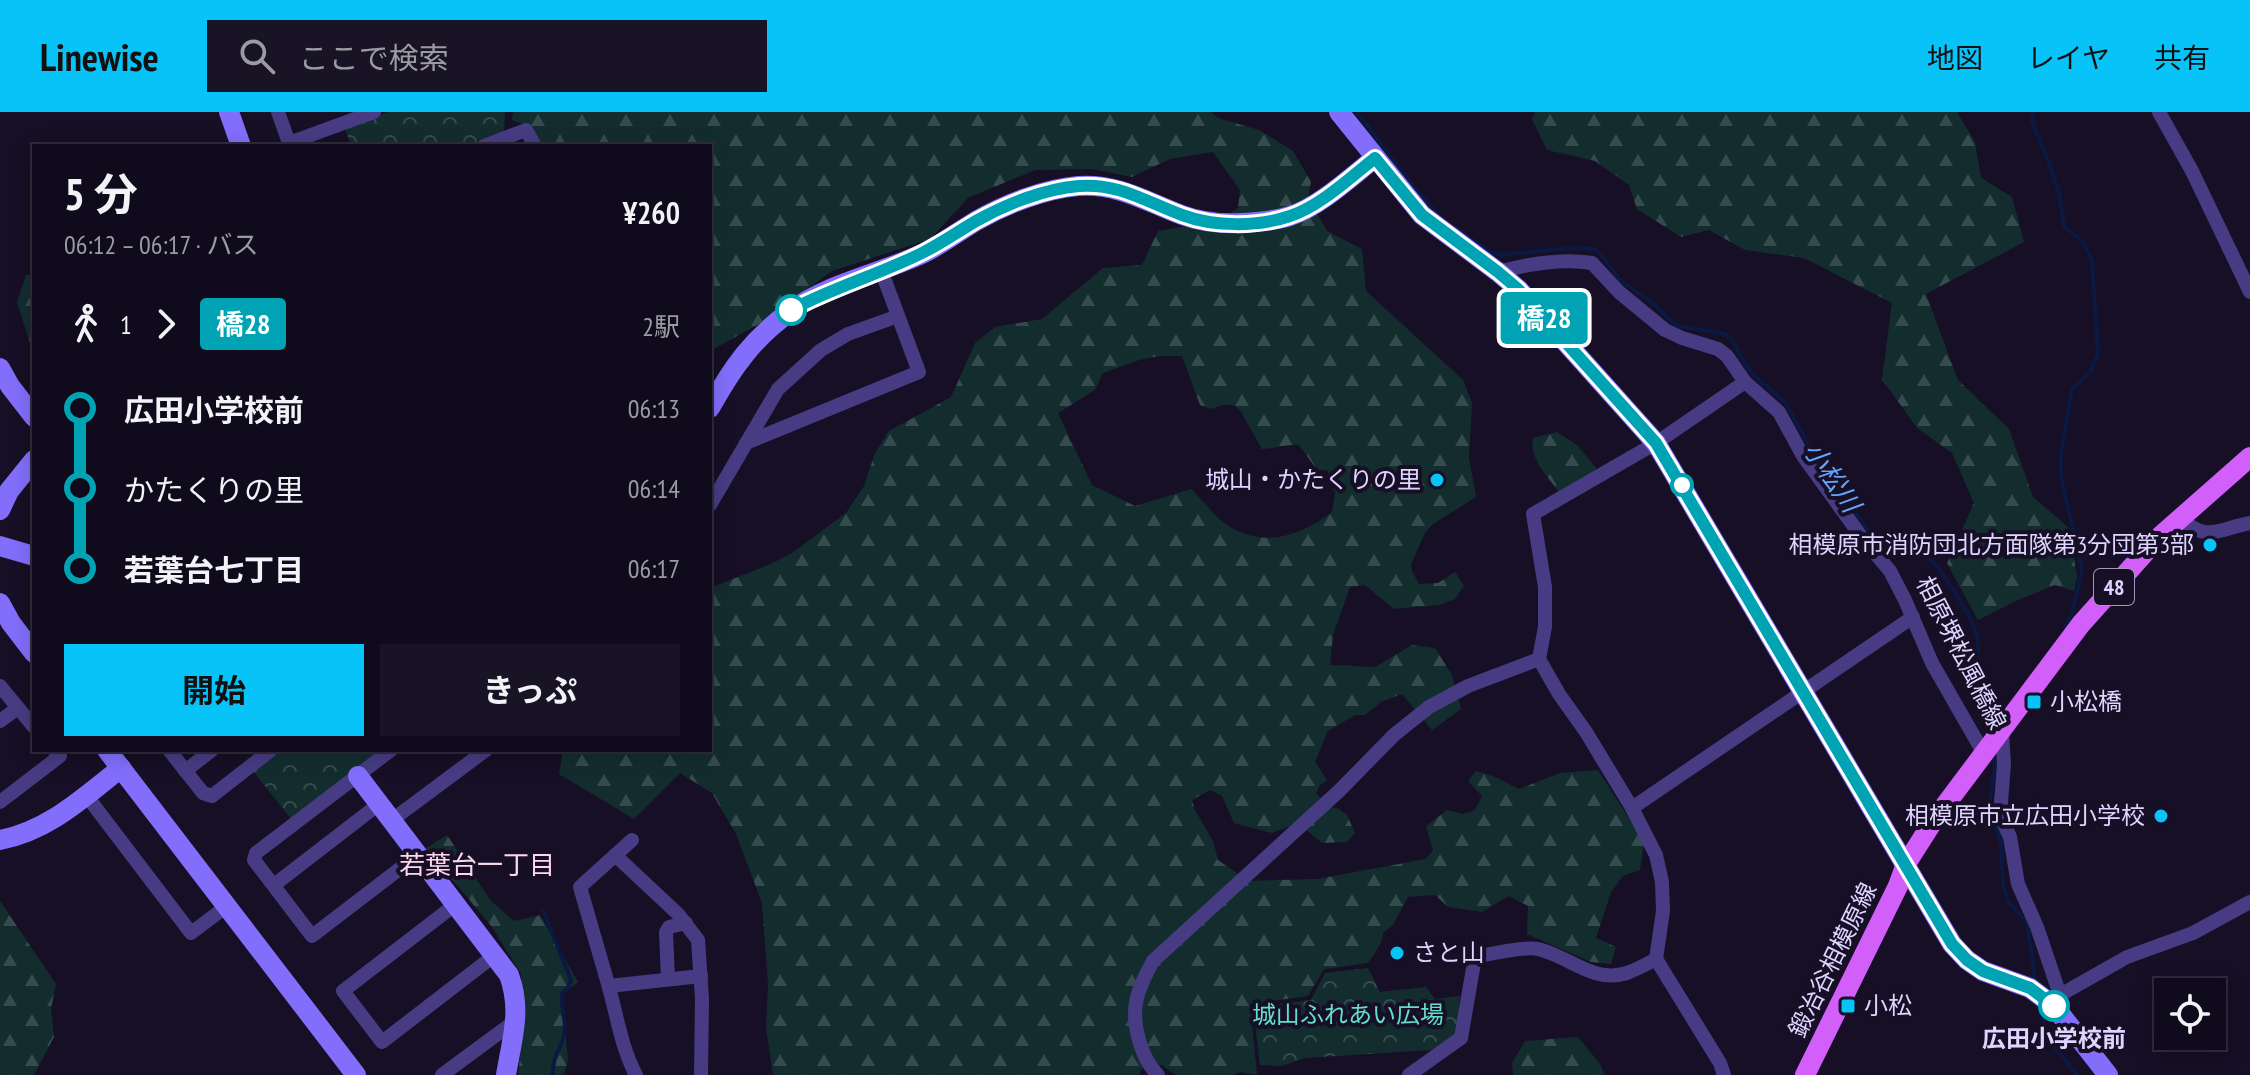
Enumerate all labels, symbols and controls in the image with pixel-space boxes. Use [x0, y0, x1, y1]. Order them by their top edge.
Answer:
search box [207, 20, 767, 92]
text: Linewise [40, 32, 159, 81]
icon: search [235, 34, 279, 78]
text: ここで検索 [299, 38, 449, 77]
text: 地図 [1927, 39, 1983, 76]
text: レイヤ [2027, 39, 2110, 76]
text: 共有 [2154, 39, 2210, 76]
text: 5 分 [64, 165, 138, 222]
text: ¥260 [623, 193, 680, 232]
text: 06:12 – 06:17 · バス [64, 228, 259, 261]
line badge: 橋28 [1498, 292, 1590, 344]
unlabelled marker [776, 295, 806, 325]
text: 橋28 [1517, 299, 1571, 336]
icon: walk [64, 302, 108, 346]
icon: forward [144, 302, 188, 346]
text: 橋28 [216, 305, 270, 342]
text: 1 [120, 308, 132, 341]
text: 2駅 [642, 310, 680, 343]
text: 広田小学校前 [124, 390, 304, 429]
text: 06:13 [628, 392, 680, 425]
water label: 小松川 [1797, 435, 1870, 521]
place label: 城山・かたくりの里 [1205, 464, 1421, 495]
text: かたくりの里 [124, 470, 304, 509]
marker: 城山・かたくりの里 [1428, 471, 1446, 489]
text: 06:14 [628, 472, 680, 505]
unlabelled marker [1671, 474, 1693, 496]
place label: 相模原市消防団北方面隊第3分団第3部 [1788, 529, 2194, 560]
marker: 相模原市消防団北方面隊第3分団第3部 [2201, 536, 2219, 554]
text: 若葉台七丁目 [124, 550, 304, 589]
text: 06:17 [628, 552, 680, 585]
road number: 48 [2094, 569, 2134, 605]
street label: 相原堺松風橋線 [1909, 571, 2013, 735]
button: 開始 [64, 644, 364, 736]
button: きっぷ [380, 644, 680, 736]
place label: 小松橋 [2050, 686, 2122, 717]
marker: 小松橋 [2025, 693, 2043, 711]
place label: 相模原市立広田小学校 [1905, 800, 2145, 831]
marker: 相模原市立広田小学校 [2152, 807, 2170, 825]
district label: 若葉台一丁目 [399, 848, 555, 881]
street label: 鍛冶谷相模原線 [1782, 877, 1883, 1042]
place label: さと山 [1413, 937, 1485, 968]
marker: さと山 [1388, 944, 1406, 962]
map controls [2154, 978, 2226, 1050]
button: locate [2154, 978, 2226, 1050]
place label: 小松 [1864, 990, 1912, 1021]
marker: 広田小学校前 [2039, 991, 2069, 1021]
marker: 小松 [1839, 997, 1857, 1015]
park label: 城山ふれあい広場 [1252, 999, 1444, 1030]
place label: 広田小学校前 [1982, 1023, 2126, 1054]

